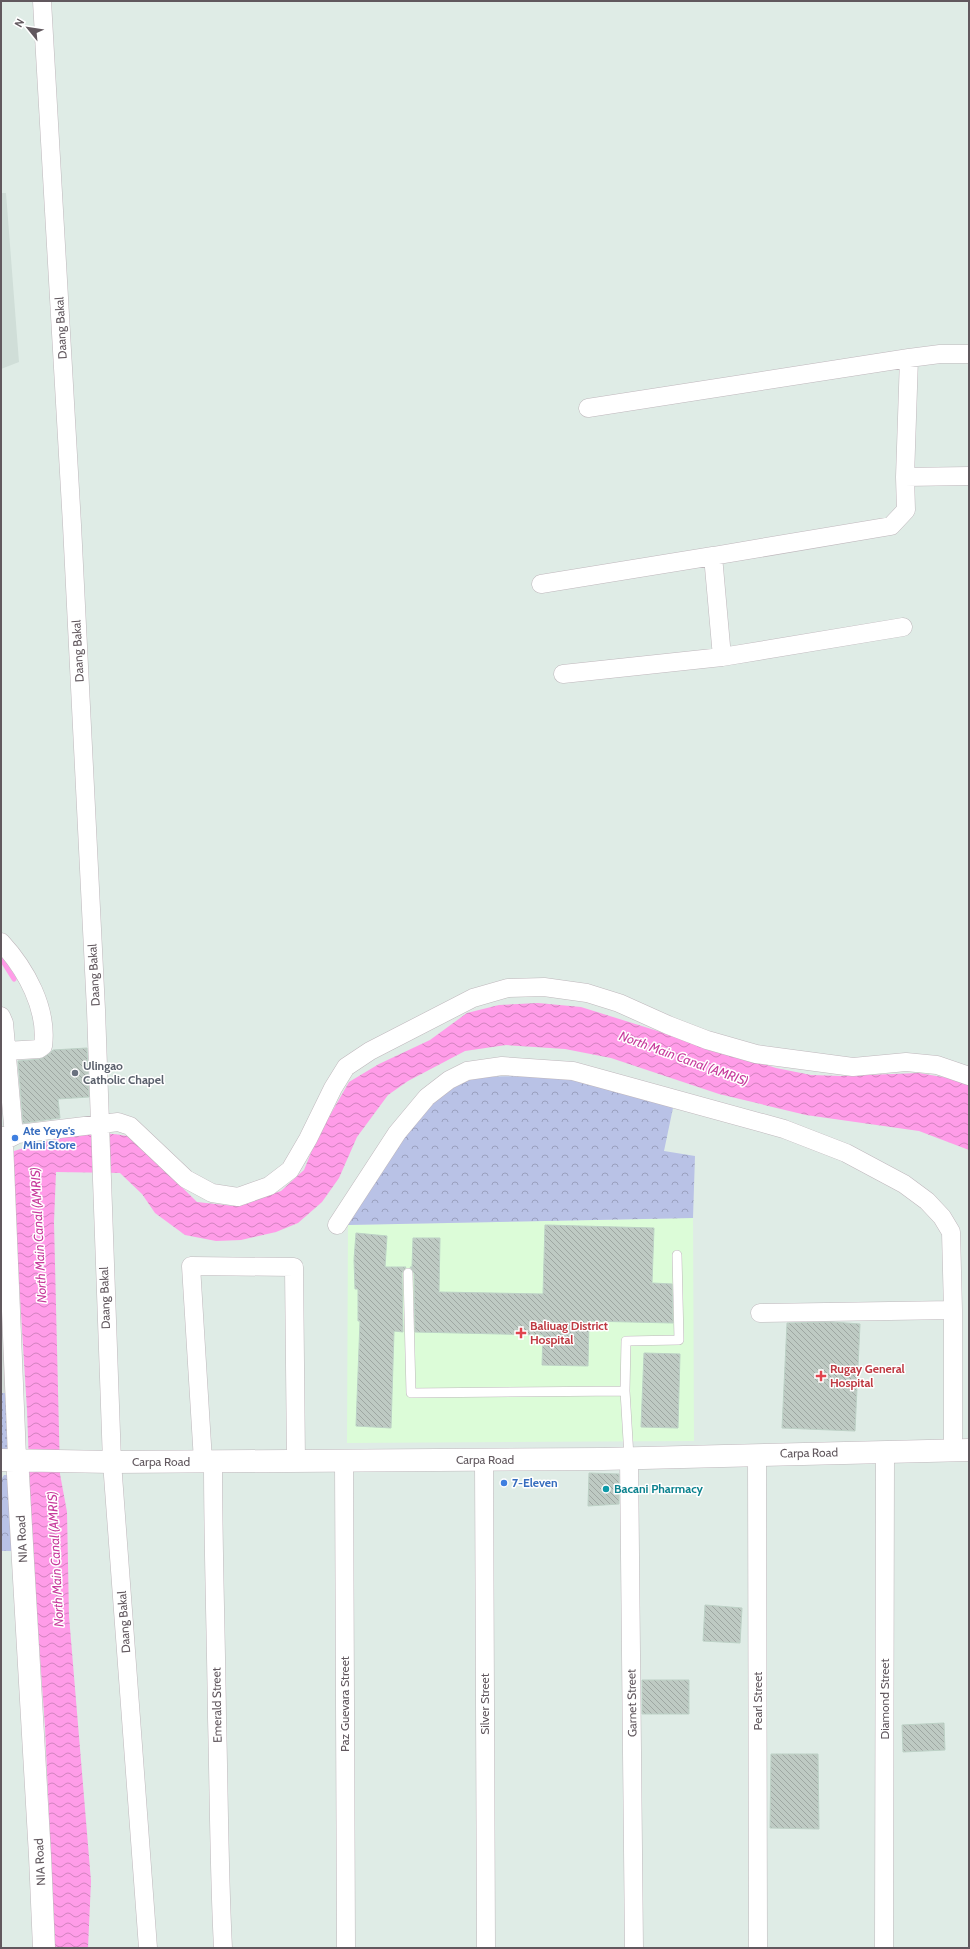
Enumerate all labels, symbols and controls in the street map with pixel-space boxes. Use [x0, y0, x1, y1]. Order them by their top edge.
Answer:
north arrow [8, 8, 48, 48]
text: N [11, 16, 27, 30]
street label: Daang Bakal [51, 296, 70, 360]
street label: Daang Bakal [68, 619, 87, 683]
street label: Daang Bakal [84, 943, 103, 1007]
water label: North Main Canal (AMRIS) [617, 1027, 751, 1089]
place label: Ulingao Catholic Chapel [83, 1058, 164, 1087]
marker: Ulingao Catholic Chapel [70, 1068, 80, 1078]
place label: Ate Yeye's Mini Store [23, 1123, 76, 1152]
marker: Ate Yeye's Mini Store [10, 1133, 20, 1143]
water label: North Main Canal (AMRIS) [26, 1167, 50, 1303]
street label: Daang Bakal [96, 1266, 113, 1329]
place label: Baliuag District Hospital [530, 1318, 608, 1347]
marker: Baliuag District Hospital [515, 1327, 527, 1339]
place label: Rugay General Hospital [830, 1361, 905, 1390]
marker: Rugay General Hospital [815, 1370, 827, 1382]
street label: Carpa Road [780, 1444, 838, 1461]
street label: Carpa Road [456, 1452, 514, 1467]
street label: Carpa Road [132, 1454, 190, 1469]
place label: 7-Eleven [512, 1475, 558, 1490]
marker: 7-Eleven [499, 1478, 509, 1488]
place label: Bacani Pharmacy [614, 1481, 704, 1496]
marker: Bacani Pharmacy [601, 1484, 611, 1494]
water label: North Main Canal (AMRIS) [43, 1491, 67, 1627]
street label: NIA Road [13, 1515, 30, 1563]
street label: Daang Bakal [114, 1590, 133, 1654]
street label: Paz Guevara Street [337, 1656, 352, 1752]
street label: Diamond Street [877, 1659, 892, 1739]
street label: Emerald Street [208, 1667, 225, 1743]
street label: Garnet Street [623, 1669, 640, 1737]
street label: Pearl Street [750, 1672, 765, 1730]
street label: Silver Street [477, 1673, 492, 1735]
street label: NIA Road [31, 1838, 48, 1886]

